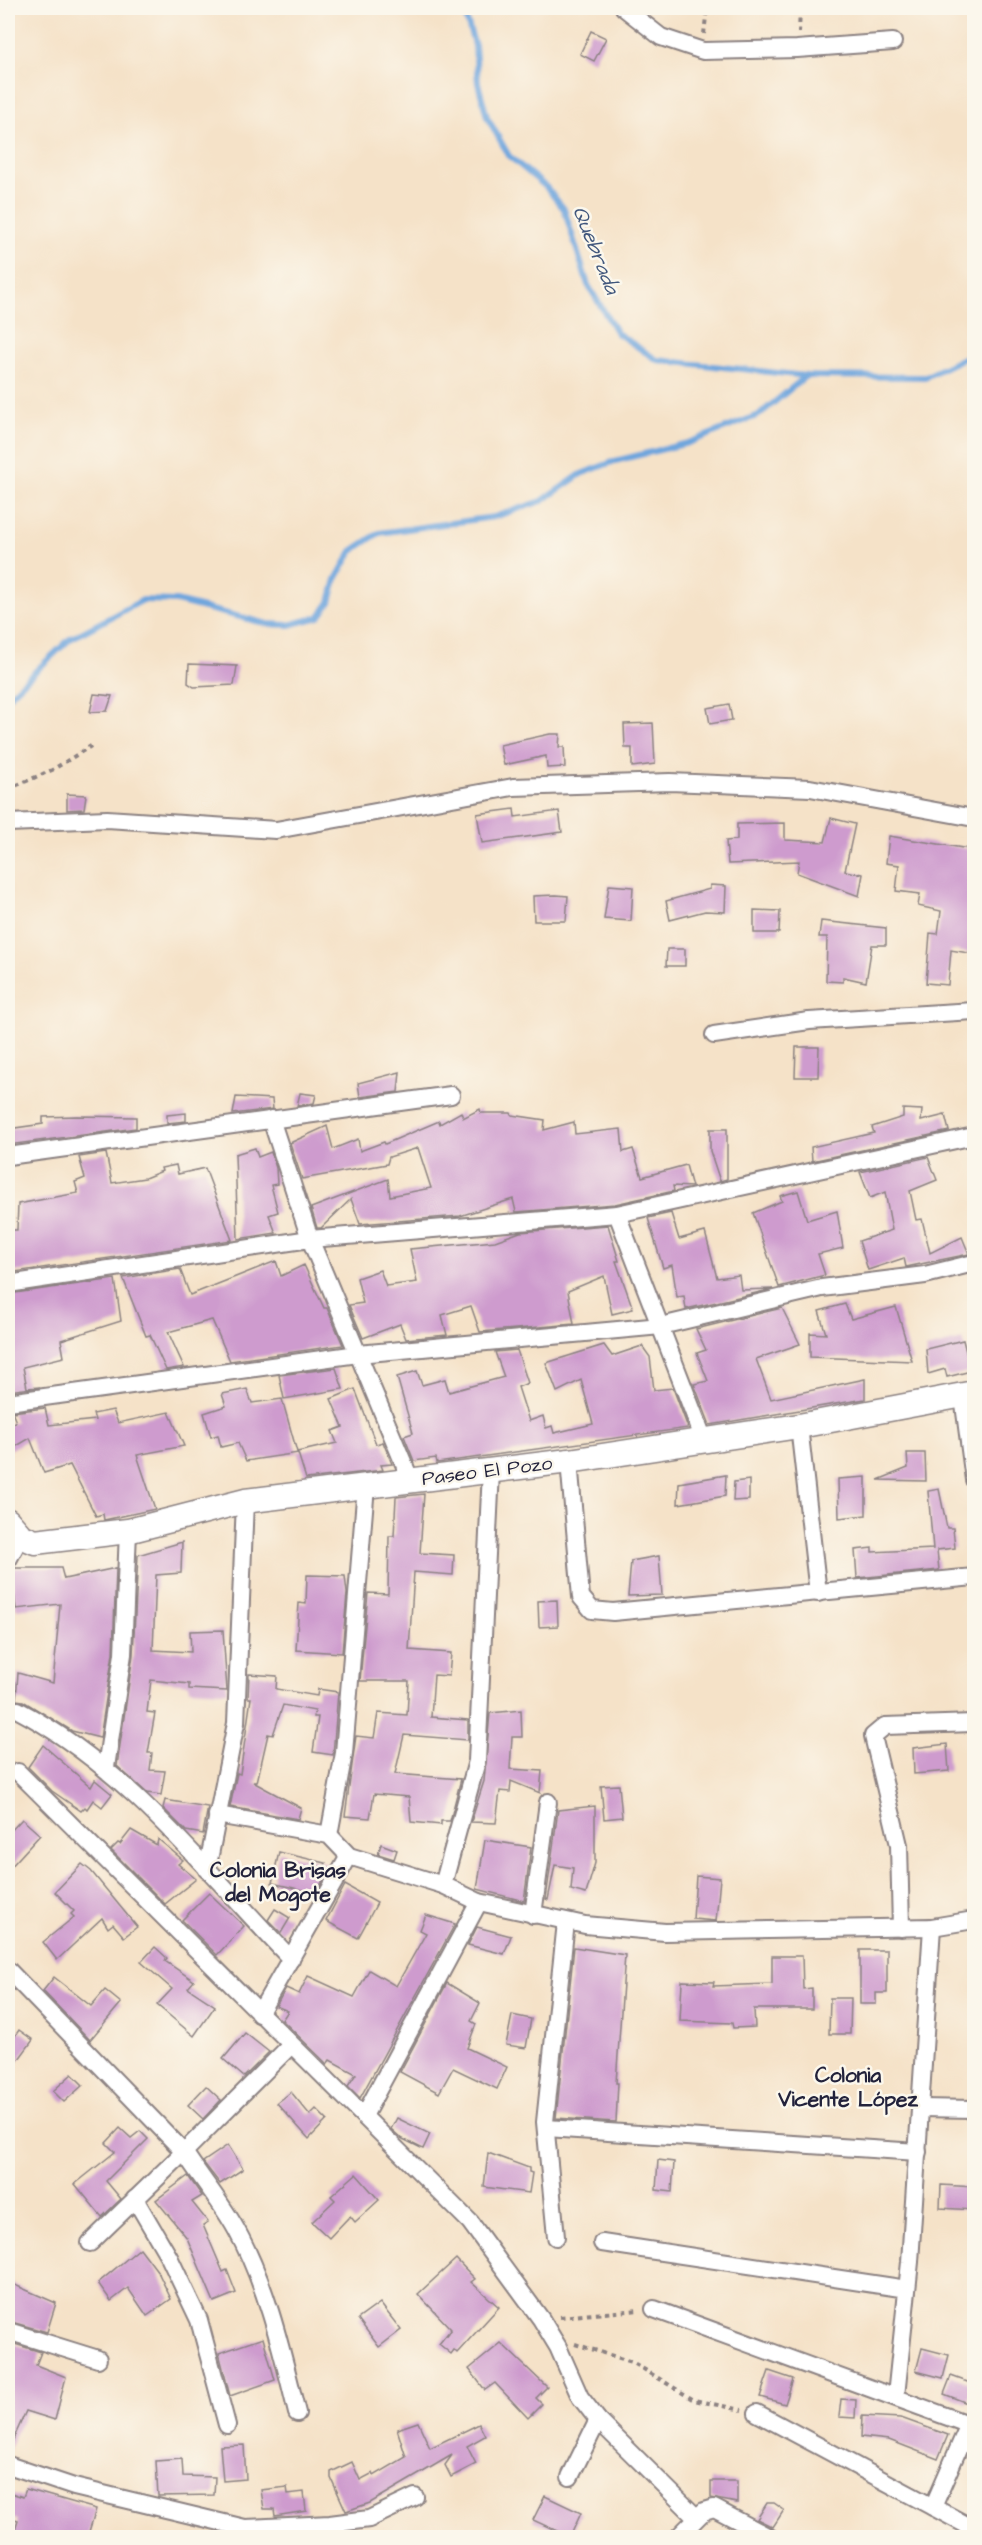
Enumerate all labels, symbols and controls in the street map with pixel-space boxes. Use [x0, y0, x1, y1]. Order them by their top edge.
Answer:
water label: Quebrada [565, 202, 627, 300]
street label: Paseo El Pozo [420, 1449, 554, 1493]
district label: Colonia Brisas del Mogote [210, 1856, 346, 1911]
district label: Colonia Vicente López [777, 2061, 918, 2115]

